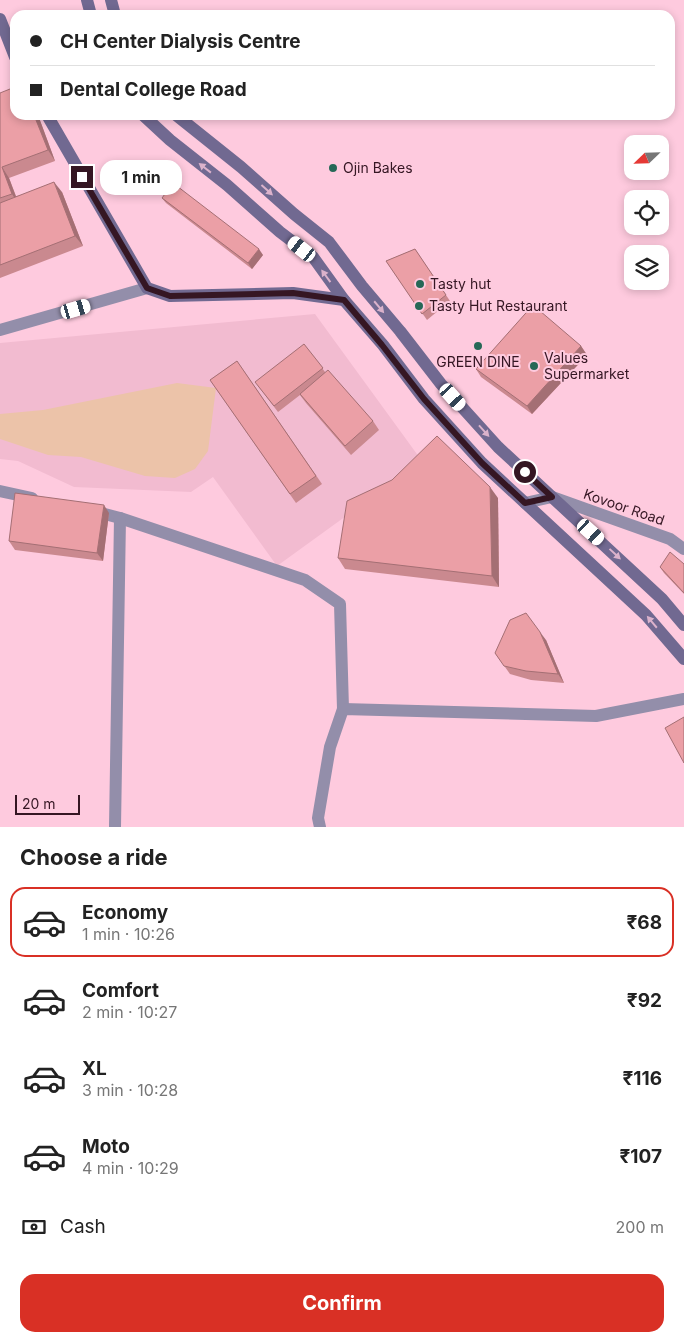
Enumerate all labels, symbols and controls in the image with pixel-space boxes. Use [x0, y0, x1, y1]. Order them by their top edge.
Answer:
text: CH Center Dialysis Centre [60, 30, 301, 53]
text: Dental College Road [60, 78, 247, 101]
north arrow [624, 135, 669, 180]
map controls [624, 135, 669, 290]
place label: Ojin Bakes [343, 159, 413, 176]
callout: 1 min [100, 160, 182, 194]
one-way arrow [199, 162, 212, 173]
marker: Ojin Bakes [327, 162, 339, 174]
route end [71, 166, 93, 188]
text: 1 min [121, 167, 161, 187]
one-way arrow [261, 185, 274, 196]
button: locate [624, 190, 669, 235]
car [285, 234, 318, 264]
button: layers [624, 245, 669, 290]
one-way arrow [321, 269, 331, 282]
place label: Tasty hut [430, 275, 491, 292]
marker: Tasty hut [414, 278, 426, 290]
place label: Tasty Hut Restaurant [429, 297, 568, 314]
car [59, 298, 92, 320]
one-way arrow [374, 300, 385, 313]
marker: Tasty Hut Restaurant [413, 300, 425, 312]
marker: GREEN DINE [472, 340, 484, 352]
place label: Values Supermarket [544, 349, 630, 382]
place label: GREEN DINE [436, 353, 520, 370]
marker: Values Supermarket [528, 360, 540, 372]
car [437, 381, 468, 413]
one-way arrow [478, 425, 490, 437]
route start [514, 461, 536, 483]
street label: Kovoor Road [582, 485, 667, 528]
car [574, 516, 607, 548]
one-way arrow [608, 548, 620, 560]
one-way arrow [647, 616, 658, 629]
scale bar [15, 792, 80, 815]
text: 20 m [22, 795, 56, 812]
text: Choose a ride [20, 844, 168, 870]
icon: car [22, 900, 67, 945]
text: Economy [82, 901, 168, 924]
text: ₹68 [626, 911, 662, 934]
text: 1 min · 10:26 [82, 924, 175, 944]
icon: car [22, 978, 67, 1023]
text: Comfort [82, 979, 159, 1002]
text: ₹92 [627, 989, 662, 1012]
text: 2 min · 10:27 [82, 1002, 177, 1022]
icon: car [22, 1056, 67, 1101]
text: XL [82, 1057, 107, 1080]
text: ₹116 [622, 1067, 662, 1090]
text: 3 min · 10:28 [82, 1080, 178, 1100]
icon: car [22, 1134, 67, 1179]
text: Moto [82, 1135, 130, 1158]
text: ₹107 [619, 1145, 662, 1168]
text: 4 min · 10:29 [82, 1158, 179, 1178]
icon: cash [20, 1213, 48, 1241]
text: Cash [60, 1215, 106, 1238]
text: 200 m [616, 1217, 664, 1237]
button: Confirm [20, 1274, 664, 1332]

